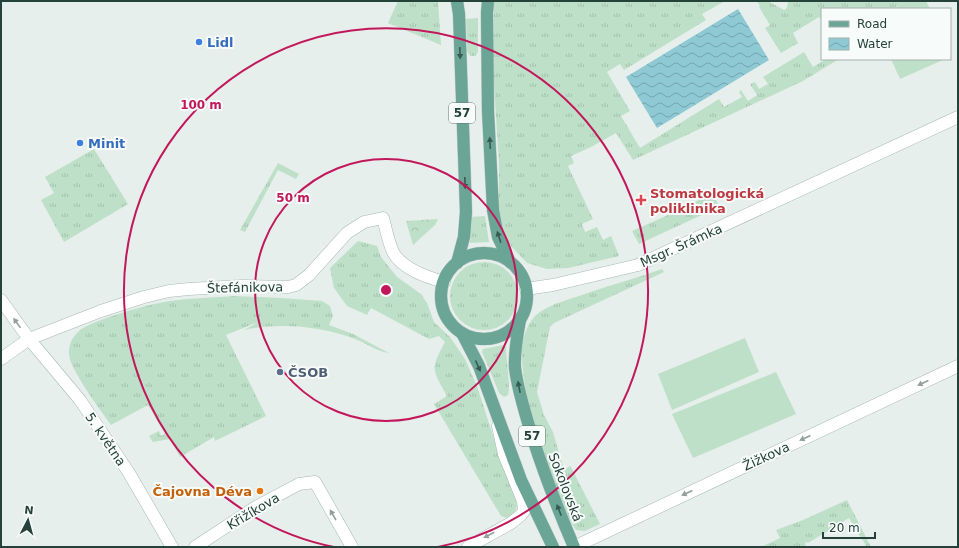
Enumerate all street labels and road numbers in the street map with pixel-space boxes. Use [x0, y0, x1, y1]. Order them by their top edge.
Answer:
road number: 57 [449, 103, 475, 123]
street label: Msgr. Šrámka [638, 221, 725, 270]
street label: Štefánikova [207, 279, 283, 296]
street label: 5. května [82, 410, 129, 469]
road number: 57 [519, 426, 545, 446]
street label: Žižkova [740, 439, 792, 474]
street label: Sokolovská [546, 451, 586, 524]
street label: Křižíkova [224, 490, 282, 533]

